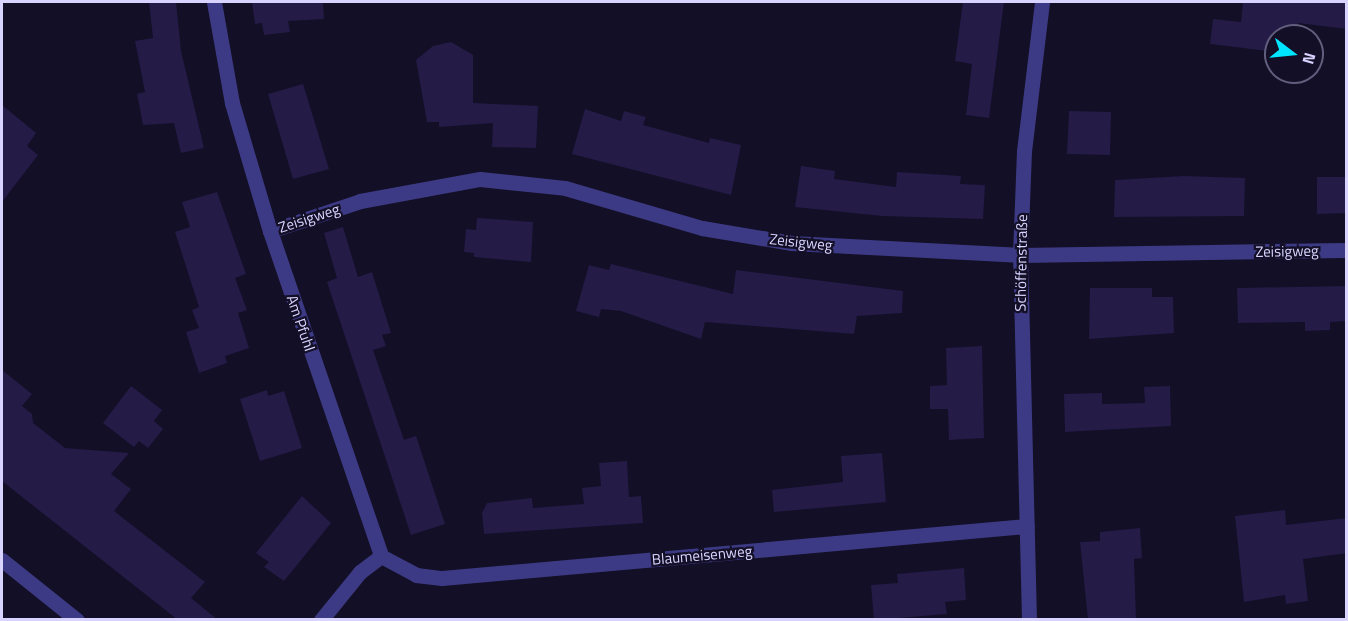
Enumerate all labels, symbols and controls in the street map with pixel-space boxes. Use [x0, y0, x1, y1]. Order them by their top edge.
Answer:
north arrow [1264, 24, 1324, 84]
text: N [1296, 50, 1322, 67]
street label: Zeisigweg [276, 200, 342, 236]
street label: Schöffenstraße [1011, 214, 1031, 312]
street label: Zeisigweg [769, 230, 833, 254]
street label: Zeisigweg [1255, 241, 1319, 261]
street label: Am Pfuhl [283, 293, 319, 353]
street label: Blaumeisenweg [651, 542, 753, 568]

